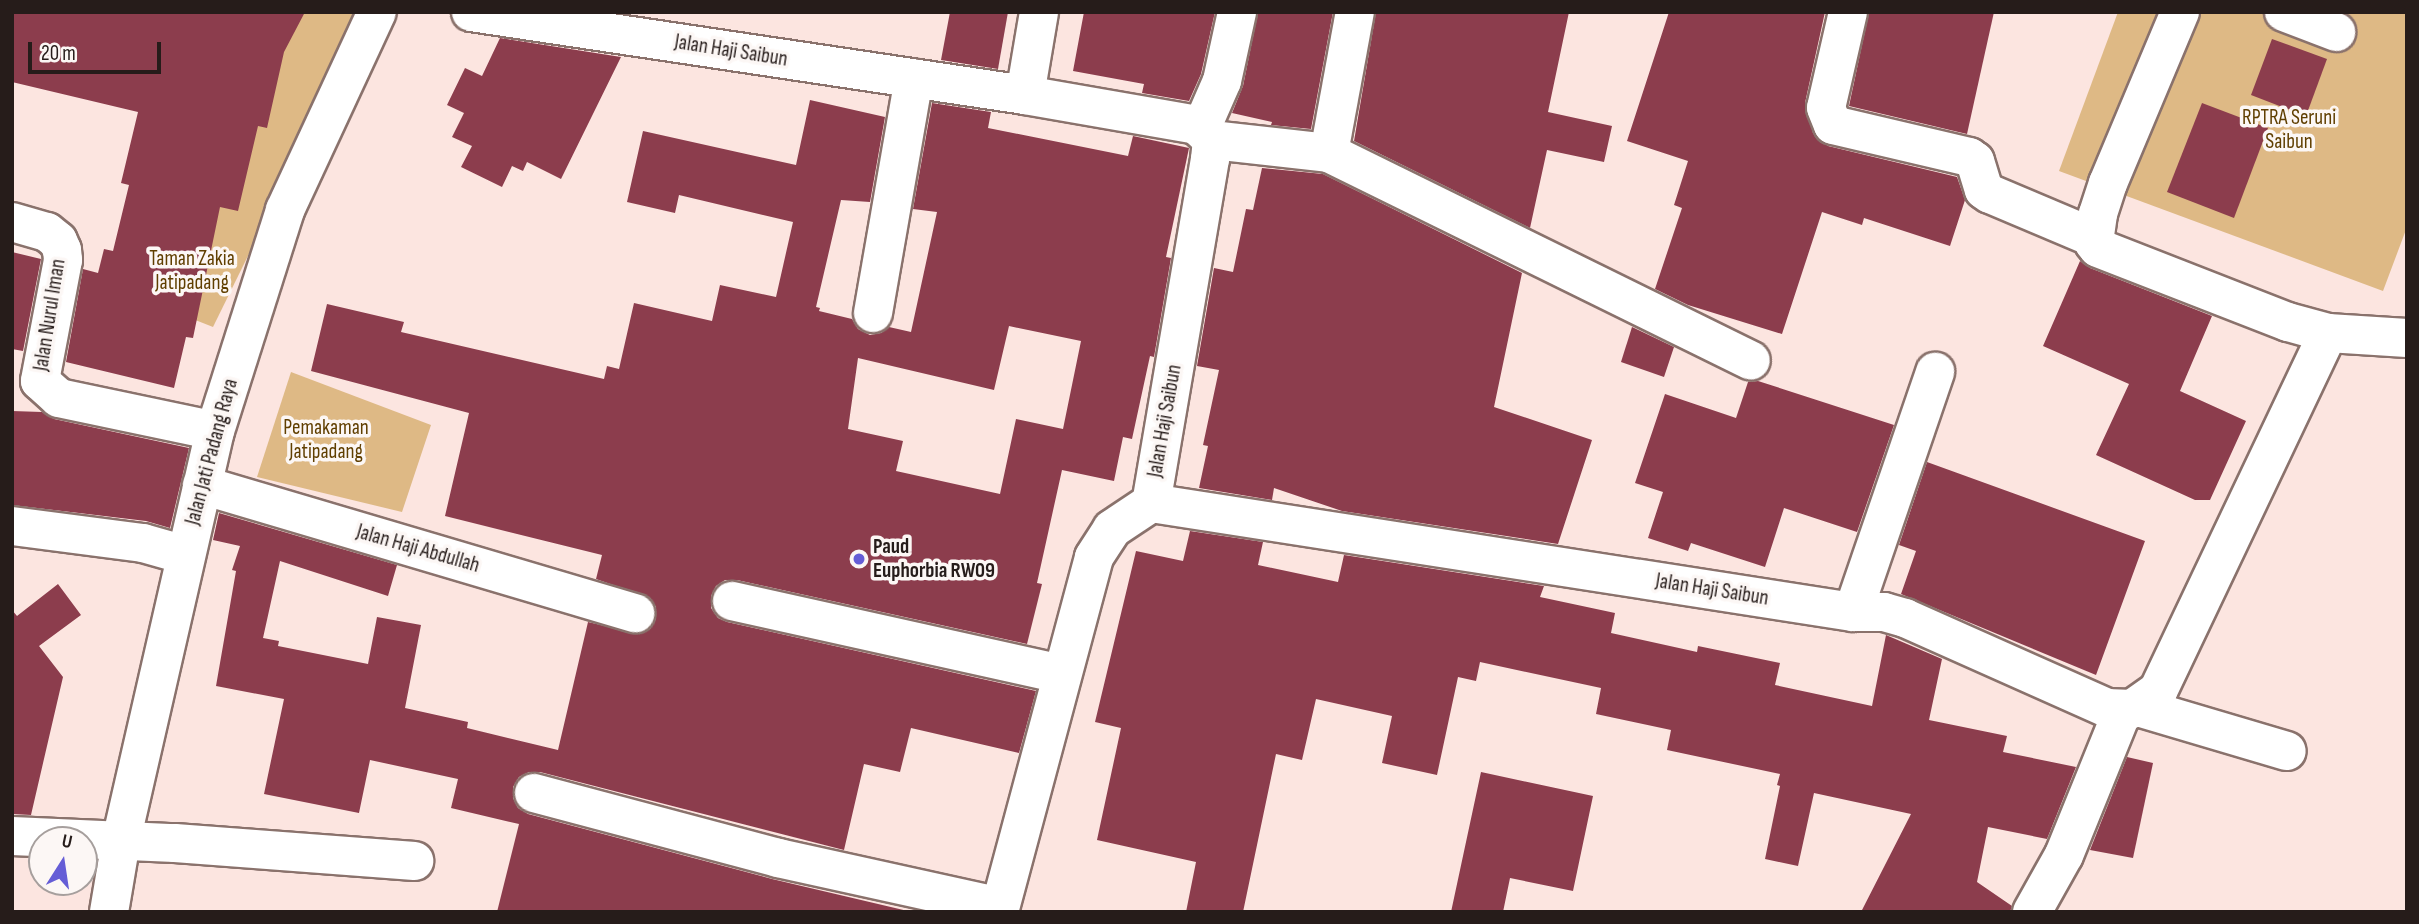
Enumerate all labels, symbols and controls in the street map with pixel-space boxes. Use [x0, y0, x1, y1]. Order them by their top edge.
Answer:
scale bar [32, 28, 164, 72]
street label: Jalan Haji Saibun [673, 30, 789, 72]
text: 20 m [41, 41, 76, 66]
park label: RPTRA Seruni Saibun [2242, 105, 2336, 155]
park label: Taman Zakia Jatipadang [149, 246, 235, 296]
street label: Jalan Nurul Iman [29, 257, 71, 373]
street label: Jalan Haji Saibun [1143, 363, 1187, 479]
street label: Jalan Jati Padang Raya [180, 376, 244, 528]
park label: Pemakaman Jatipadang [283, 415, 369, 465]
street label: Jalan Haji Abdullah [354, 519, 482, 579]
place label: Paud Euphorbia RW09 [873, 534, 995, 584]
marker: Paud Euphorbia RW09 [851, 551, 867, 567]
street label: Jalan Haji Saibun [1654, 569, 1770, 611]
north arrow [28, 826, 98, 896]
text: U [60, 830, 74, 854]

